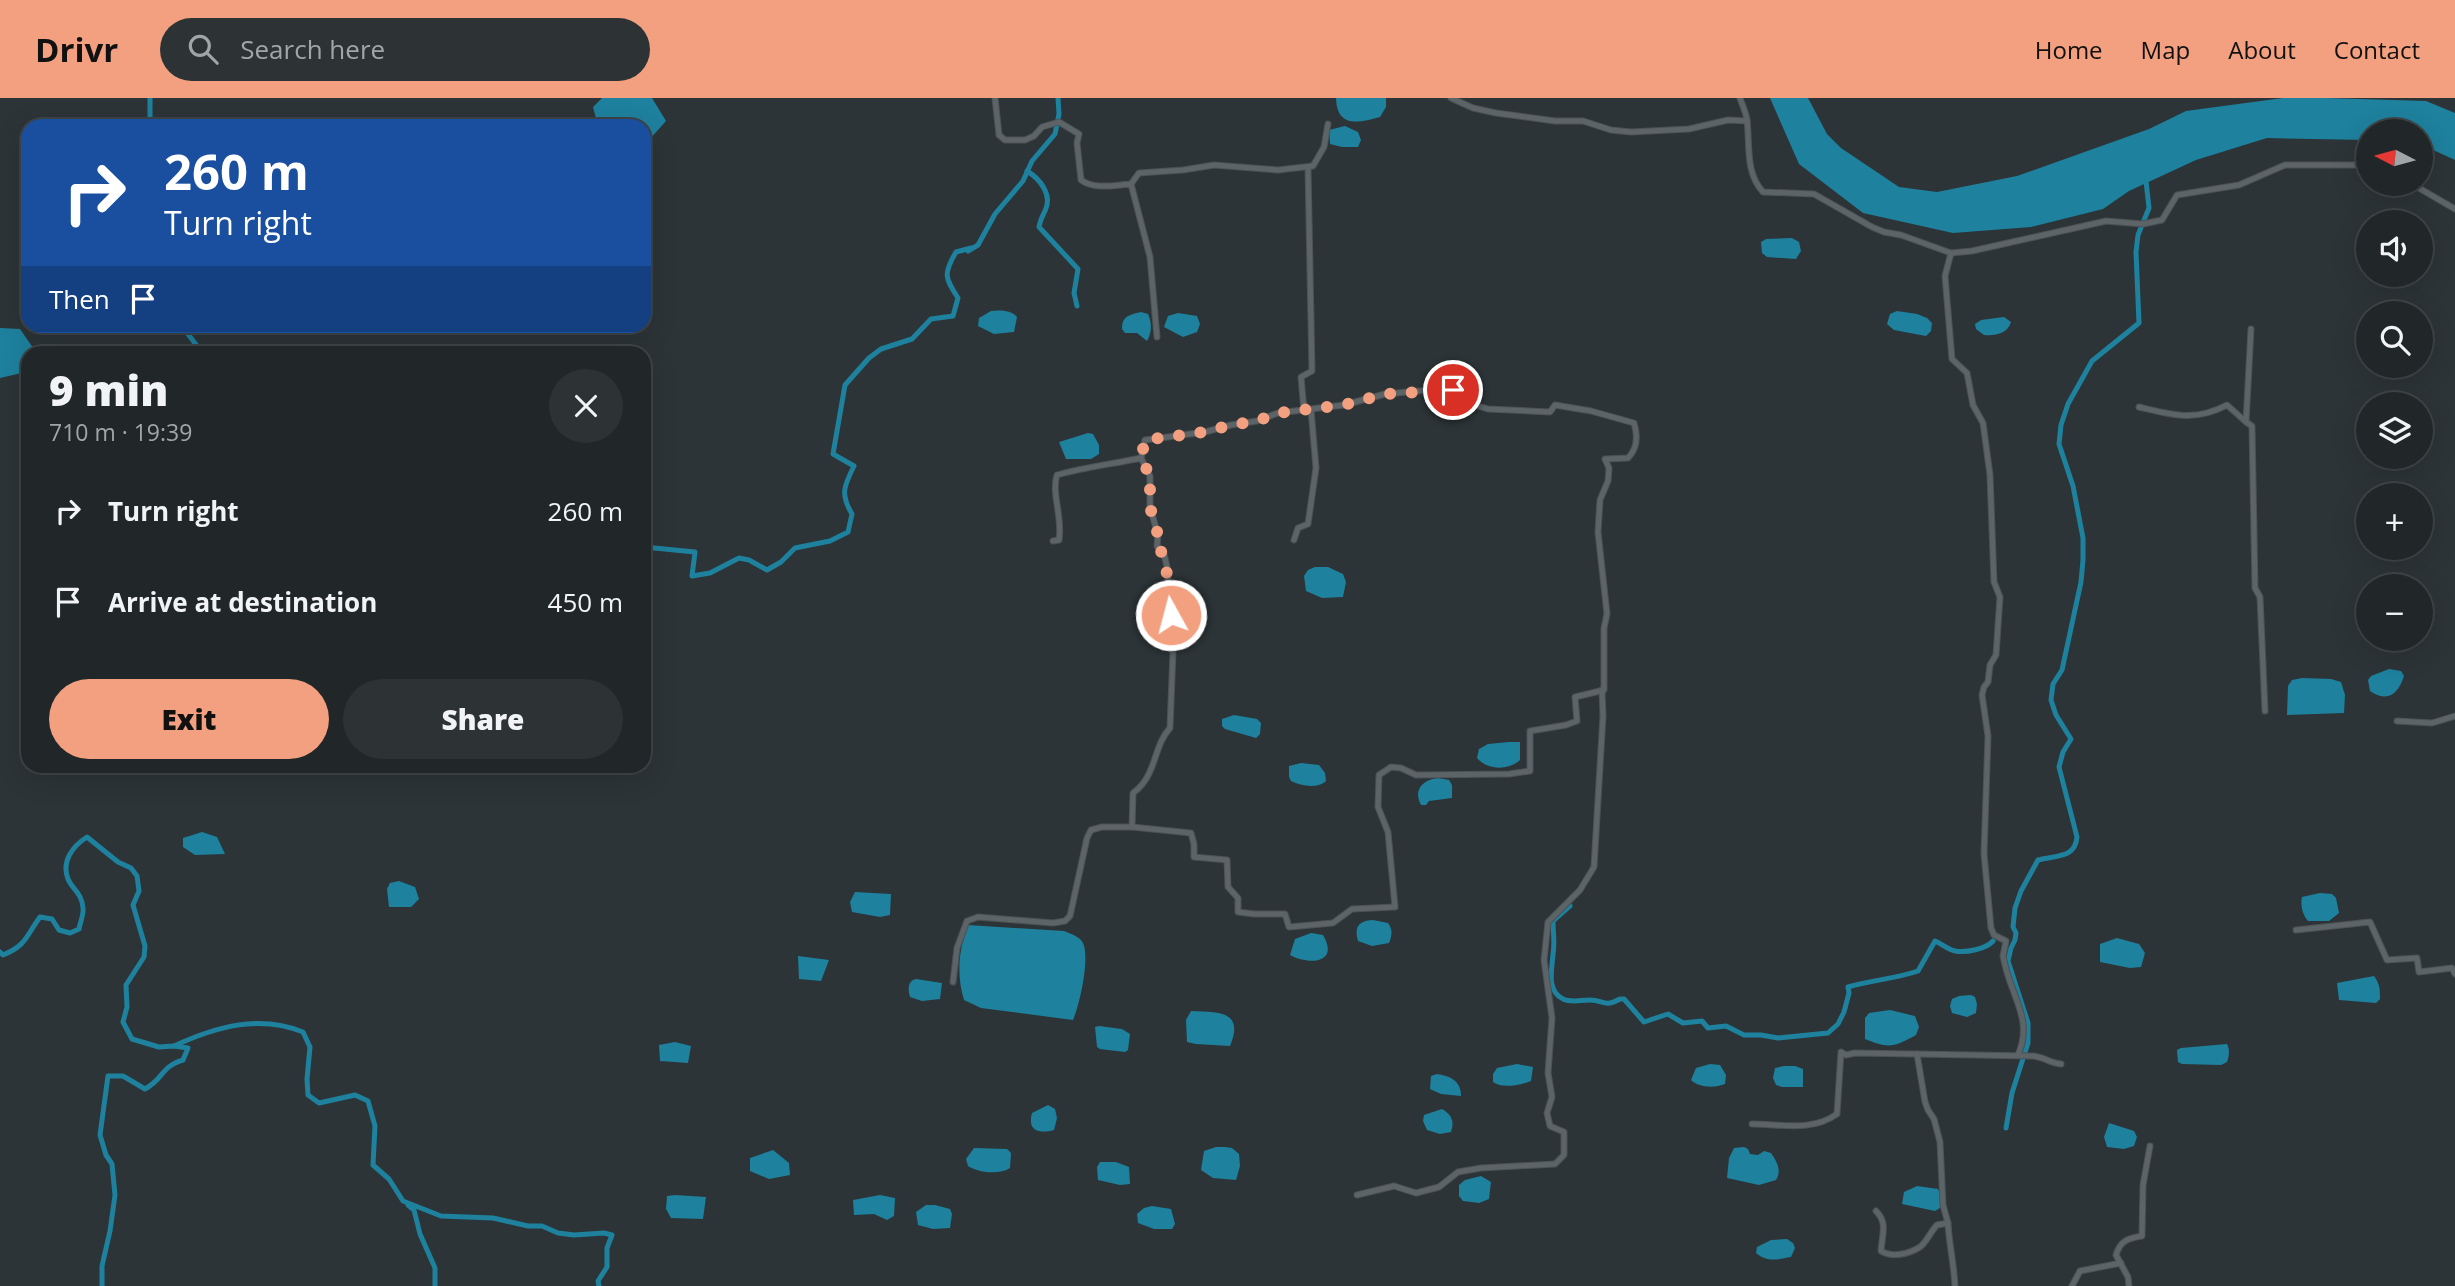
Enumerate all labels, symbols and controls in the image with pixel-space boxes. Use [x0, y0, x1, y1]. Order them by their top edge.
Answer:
search box [160, 18, 650, 81]
text: Drivr [35, 27, 118, 72]
icon: search [184, 30, 222, 68]
text: Search here [240, 31, 385, 67]
text: Home [2035, 33, 2103, 66]
text: Map [2141, 33, 2190, 66]
text: About [2228, 33, 2296, 66]
text: Contact [2334, 33, 2420, 66]
north arrow [2356, 119, 2432, 196]
map controls [2356, 119, 2433, 651]
text: 260 m [164, 138, 309, 204]
icon: right [49, 147, 140, 238]
text: Turn right [164, 201, 312, 244]
button: sound [2356, 210, 2433, 287]
icon: arrive [124, 280, 162, 318]
text: Then [49, 281, 110, 317]
button: search [2356, 301, 2433, 378]
pin [1423, 360, 1483, 420]
text: 9 min [49, 361, 168, 418]
button: close [549, 369, 623, 443]
icon: arrive [1434, 371, 1472, 409]
button: layers [2356, 392, 2433, 469]
text: 710 m · 19:39 [49, 416, 192, 448]
button: + [2356, 483, 2433, 560]
icon: right [49, 492, 87, 530]
text: Turn right [108, 493, 239, 529]
text: 260 m [548, 493, 623, 529]
button: − [2356, 574, 2433, 651]
position arrow [1134, 578, 1208, 652]
icon: arrive [49, 583, 87, 621]
text: Arrive at destination [108, 584, 377, 620]
text: 450 m [548, 584, 623, 620]
button: Exit [49, 679, 329, 759]
button: Share [343, 679, 623, 759]

